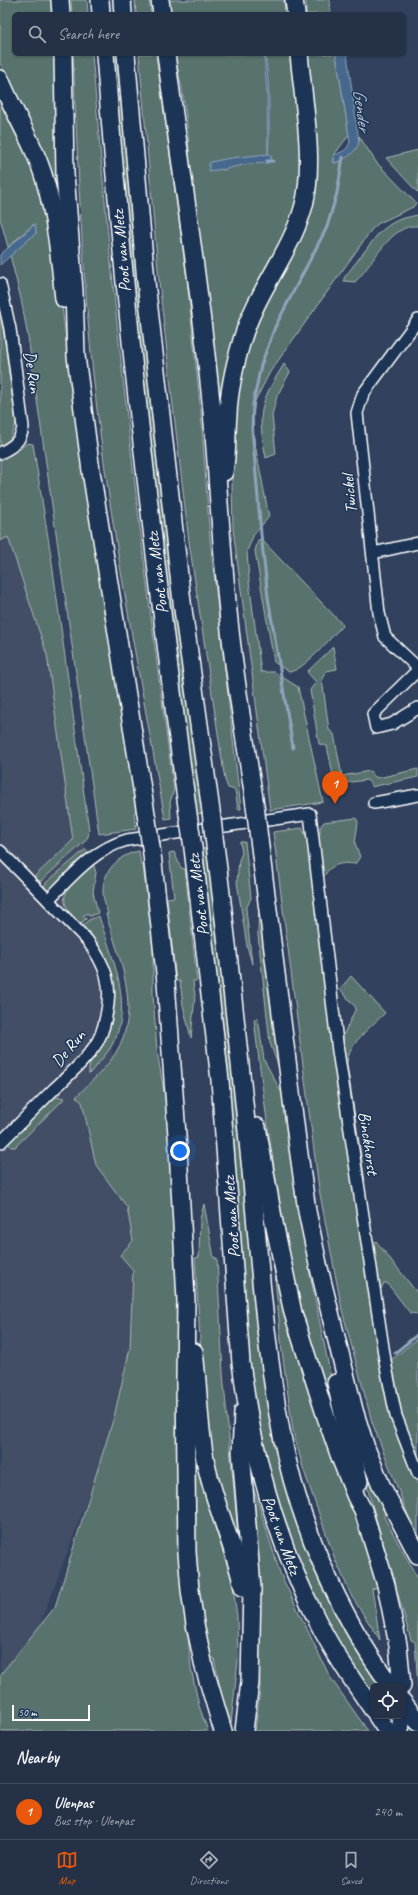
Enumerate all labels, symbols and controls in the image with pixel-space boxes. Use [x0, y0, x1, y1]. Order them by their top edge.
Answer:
search box [12, 12, 406, 56]
icon: search [26, 23, 48, 45]
text: Search here [58, 25, 119, 44]
water label: Gender [348, 88, 376, 136]
street label: Poot van Metz [107, 207, 136, 293]
street label: De Run [19, 350, 46, 396]
street label: Twickel [337, 470, 362, 514]
street label: Poot van Metz [142, 529, 173, 615]
pin: 1 [322, 771, 348, 804]
street label: Poot van Metz [183, 851, 214, 937]
street label: De Run [47, 1024, 91, 1071]
street label: Binckhorst [354, 1110, 384, 1178]
your location [170, 1141, 190, 1161]
street label: Poot van Metz [218, 1174, 245, 1259]
street label: Poot van Metz [258, 1493, 306, 1579]
map controls [370, 1683, 406, 1719]
button: locate [370, 1683, 406, 1719]
scale bar [12, 1703, 90, 1722]
text: 50 m [18, 1705, 37, 1719]
text: Nearby [16, 1747, 59, 1768]
text: Ulenpas [54, 1794, 93, 1813]
text: 1 [26, 1804, 32, 1820]
text: 240 m [374, 1804, 402, 1820]
text: Bus stop · Ulenpas [54, 1813, 134, 1829]
tab: Map [56, 1849, 78, 1887]
tab: Directions [190, 1849, 228, 1887]
tab: Saved [340, 1849, 362, 1887]

